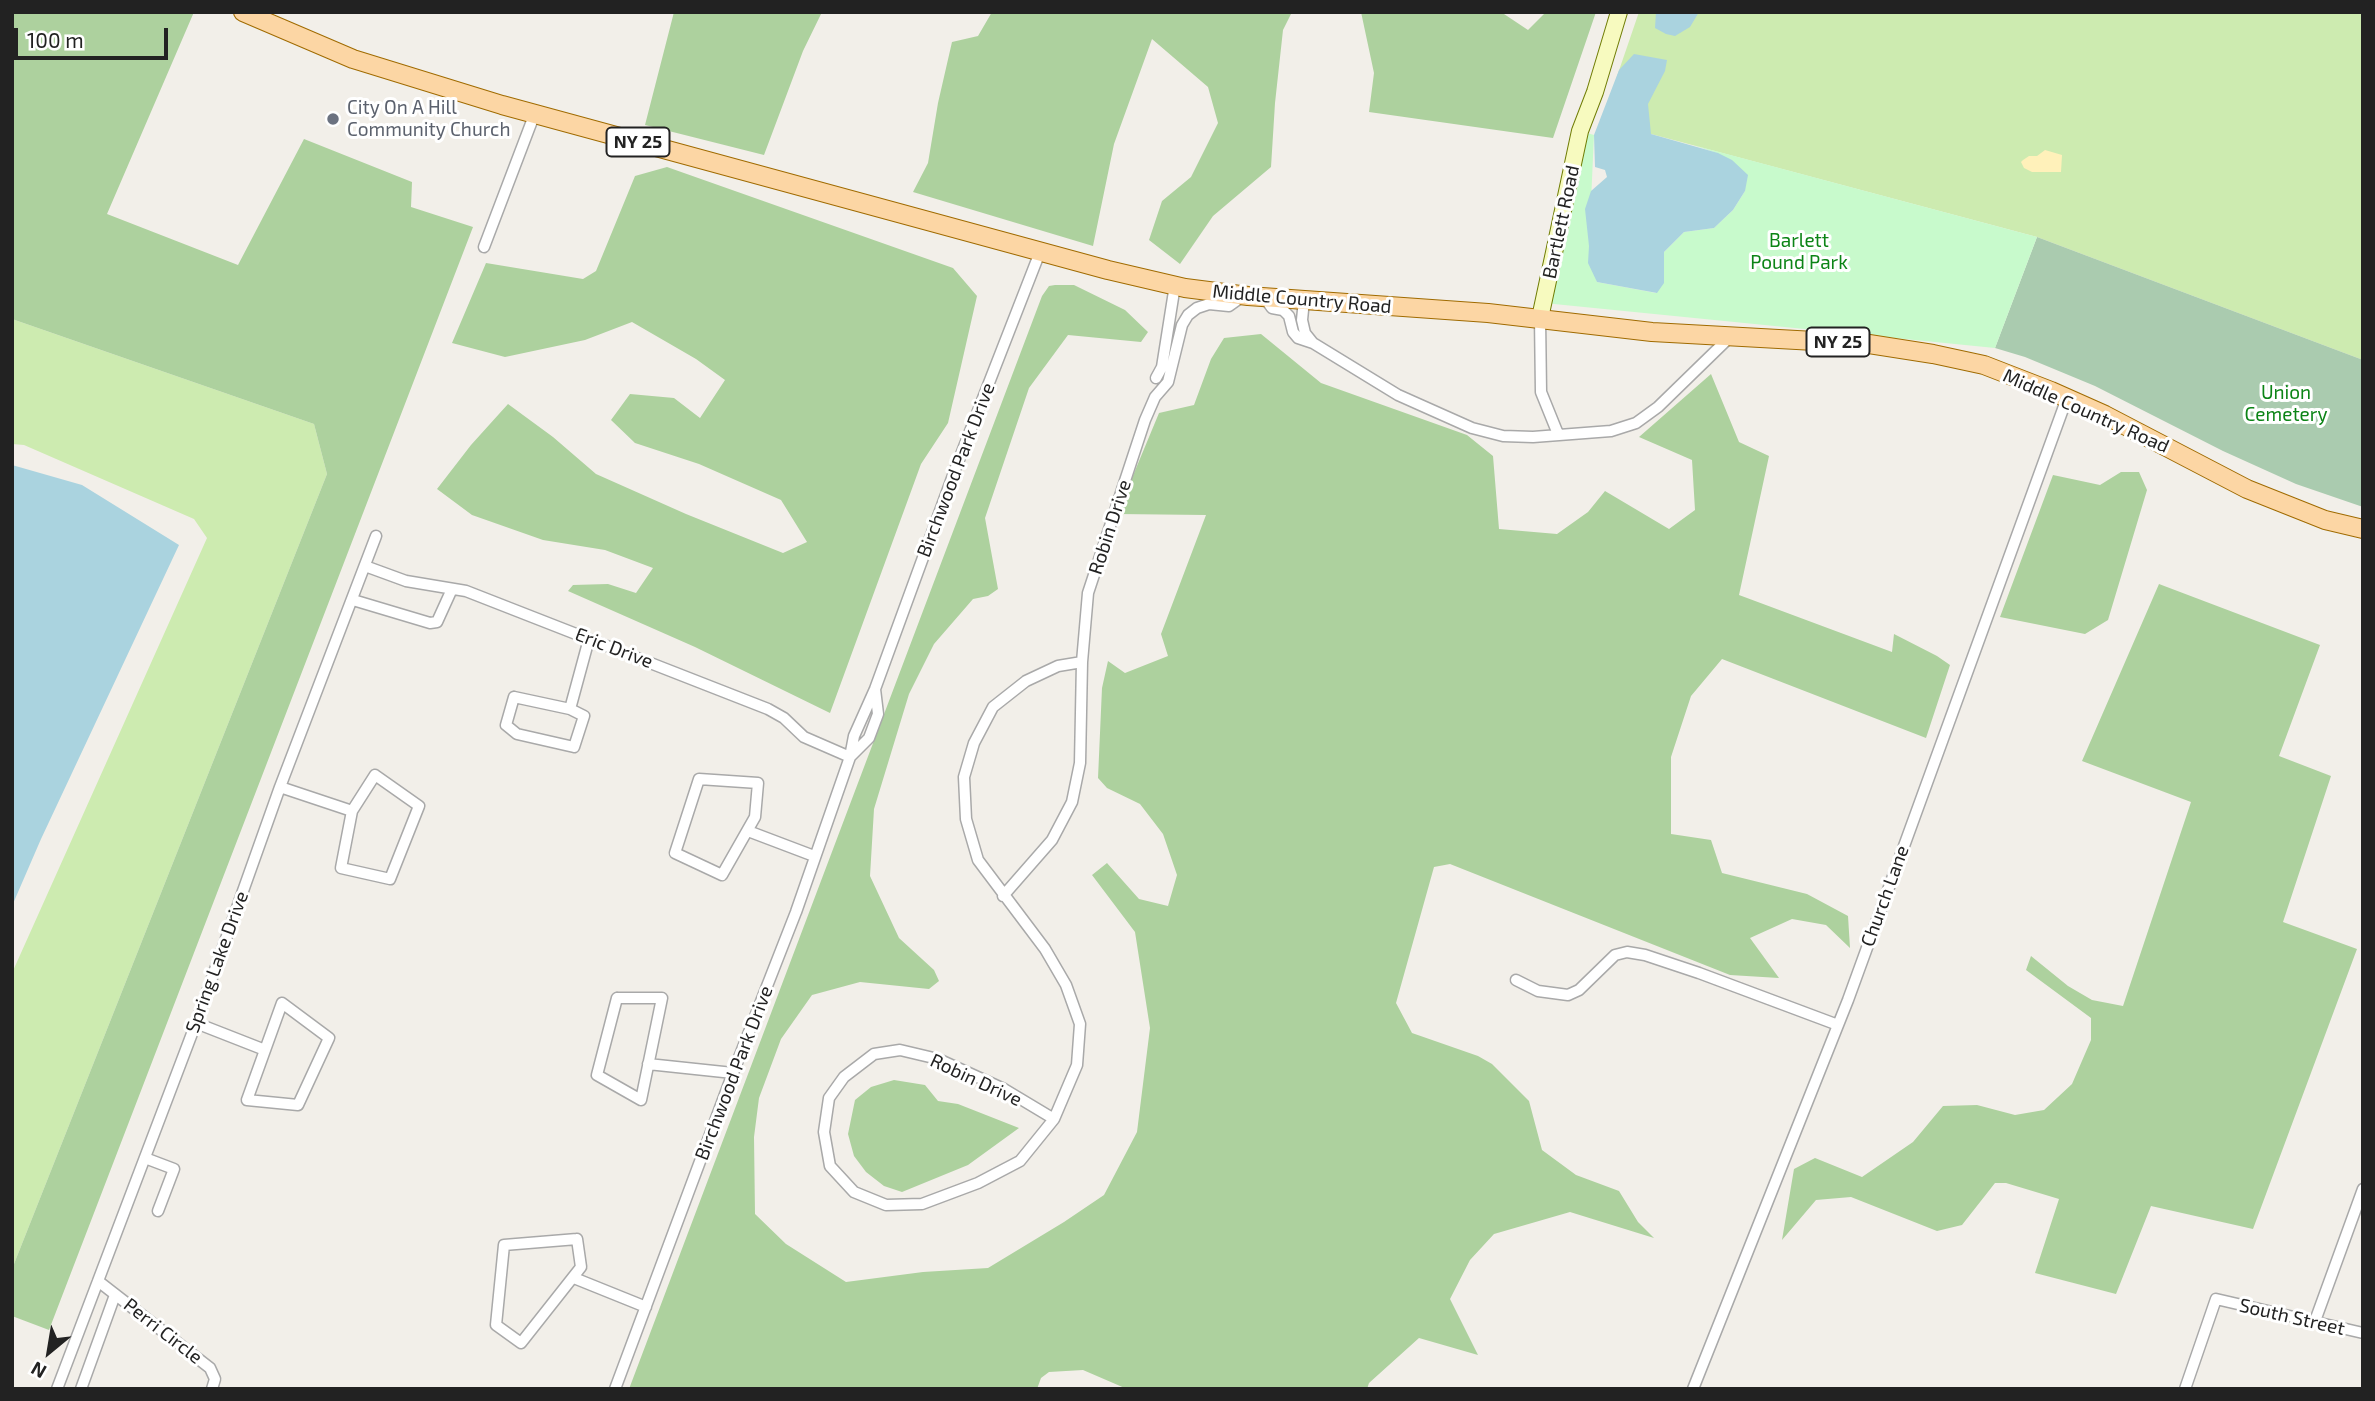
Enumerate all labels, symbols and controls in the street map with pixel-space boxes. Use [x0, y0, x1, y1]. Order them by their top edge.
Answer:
scale bar [18, 14, 172, 58]
text: 100 m [27, 27, 84, 52]
place label: City On A Hill Community Church [347, 97, 510, 141]
marker: City On A Hill Community Church [325, 111, 341, 127]
road number: NY 25 [606, 127, 670, 156]
street label: Bartlett Road [1538, 163, 1584, 281]
park label: Barlett Pound Park [1750, 230, 1848, 274]
street label: Middle Country Road [1212, 280, 1392, 318]
road number: NY 25 [1806, 328, 1870, 356]
street label: Middle Country Road [1999, 364, 2173, 458]
street label: Birchwood Park Drive [912, 380, 1000, 560]
park label: Union Cemetery [2245, 382, 2327, 426]
street label: Robin Drive [1084, 477, 1136, 577]
street label: Eric Drive [572, 623, 656, 673]
street label: Church Lane [1856, 842, 1914, 950]
street label: Spring Lake Drive [181, 888, 253, 1036]
street label: Birchwood Park Drive [690, 983, 778, 1163]
street label: Robin Drive [927, 1049, 1025, 1111]
street label: Perri Circle [119, 1293, 207, 1369]
street label: South Street [2237, 1294, 2347, 1340]
north arrow [14, 1317, 84, 1387]
text: N [27, 1357, 50, 1384]

